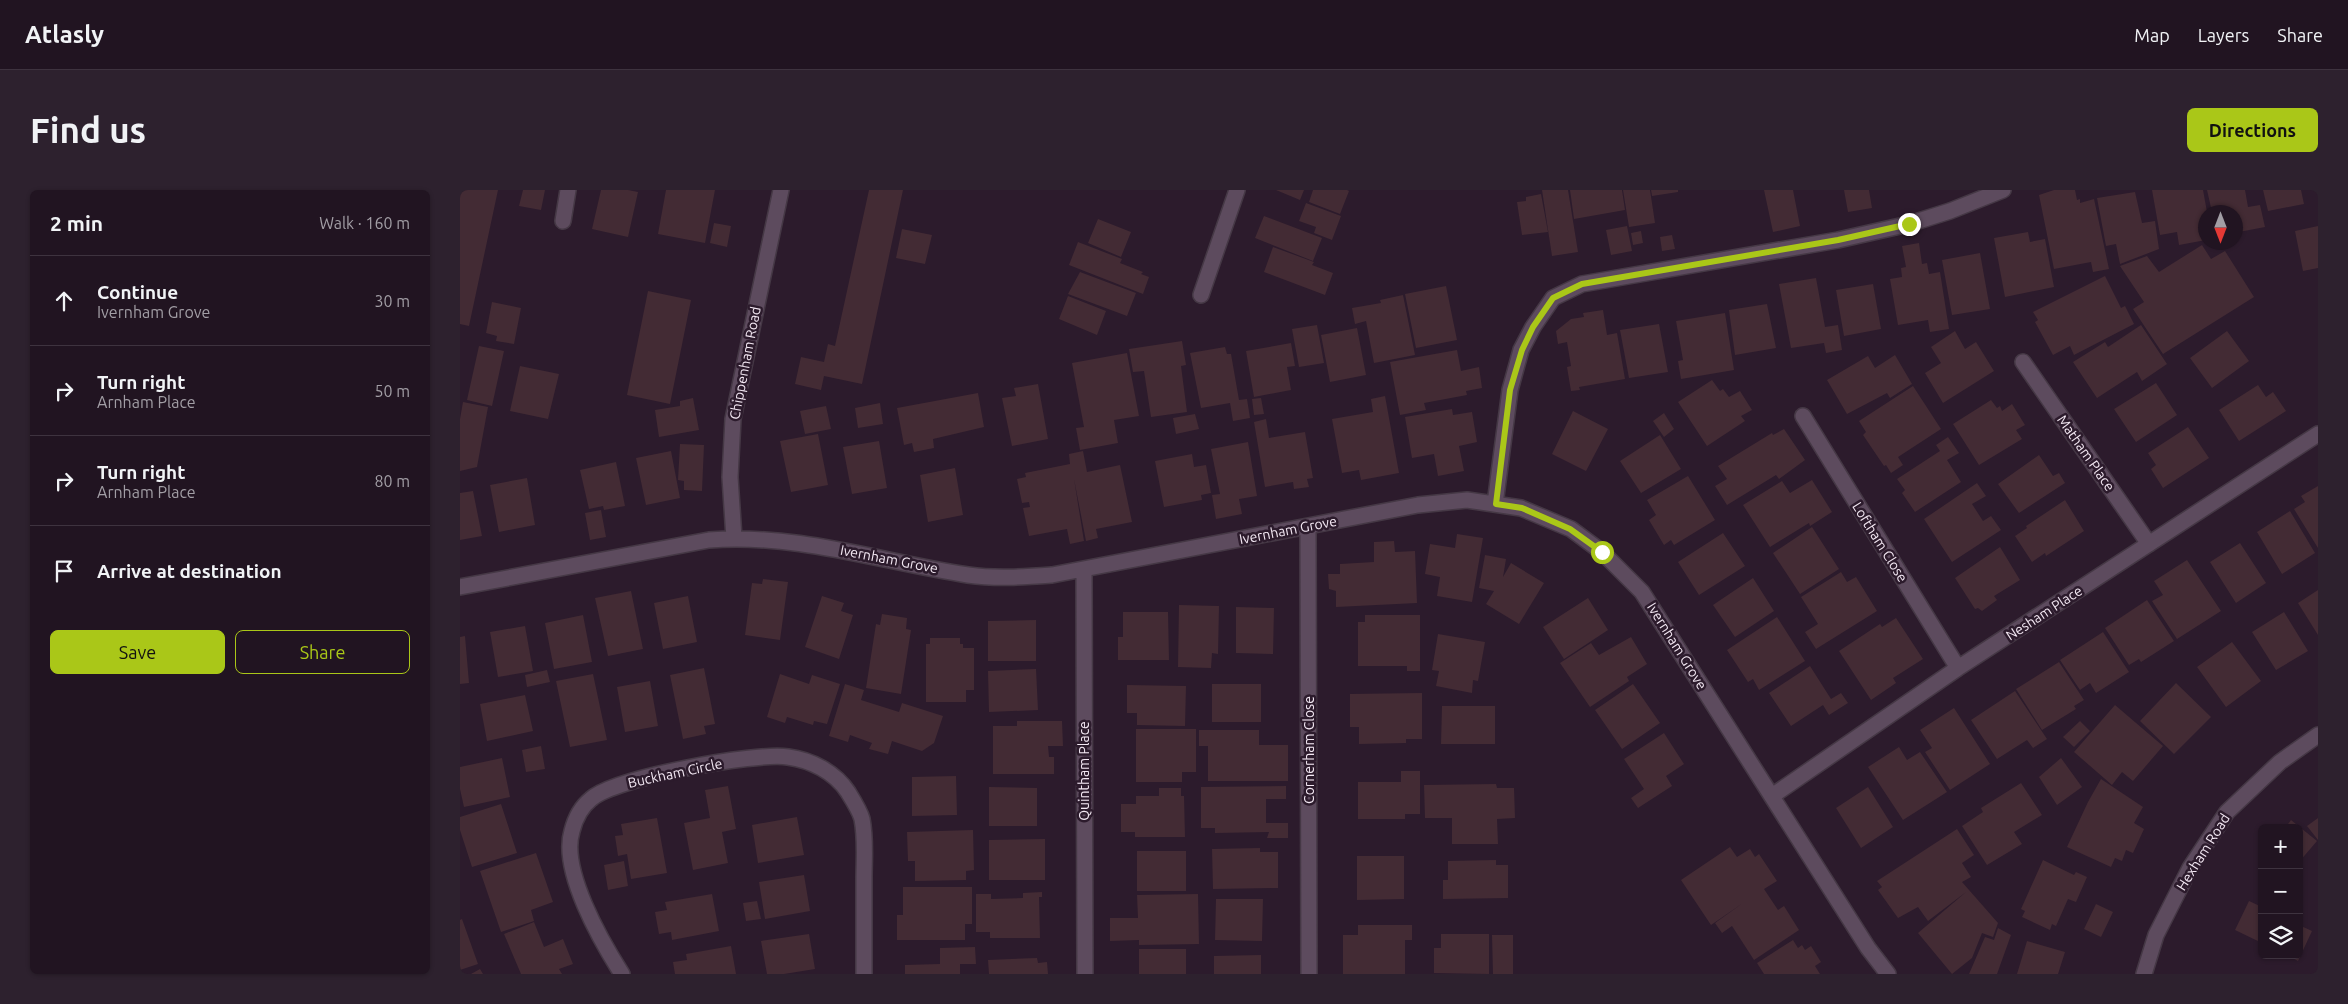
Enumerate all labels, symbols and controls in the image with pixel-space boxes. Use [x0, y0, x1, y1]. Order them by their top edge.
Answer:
text: Atlasly [25, 21, 104, 48]
text: Map [2134, 25, 2170, 45]
text: Layers [2198, 25, 2249, 45]
text: Share [2277, 25, 2323, 45]
button: Directions [2187, 108, 2318, 152]
text: Find us [30, 110, 146, 150]
north arrow [2198, 205, 2243, 250]
text: 2 min [50, 211, 103, 235]
route end [1898, 213, 1921, 236]
text: Walk · 160 m [319, 214, 410, 232]
text: Continue [97, 281, 178, 303]
icon: ahead [50, 287, 78, 315]
text: 30 m [374, 292, 410, 310]
text: Ivernham Grove [97, 303, 210, 321]
street label: Chippenham Road [726, 305, 764, 421]
text: Turn right [97, 371, 185, 393]
icon: right [50, 377, 78, 405]
text: 50 m [374, 382, 410, 400]
text: Arnham Place [97, 393, 196, 411]
street label: Matham Place [2054, 412, 2118, 494]
text: Turn right [97, 461, 185, 483]
icon: right [50, 467, 78, 495]
text: 80 m [374, 472, 410, 490]
text: Arnham Place [97, 483, 196, 501]
street label: Loftham Close [1849, 499, 1911, 585]
street label: Ivernham Grove [1238, 513, 1338, 547]
route start [1591, 541, 1614, 564]
street label: Ivernham Grove [839, 542, 939, 576]
icon: arrive [50, 557, 78, 585]
text: Arrive at destination [97, 560, 282, 582]
street label: Nesham Place [2003, 582, 2085, 644]
street label: Ivernham Grove [1644, 600, 1710, 692]
button: Save [50, 630, 225, 674]
button: Share [235, 630, 410, 674]
street label: Cornerham Close [1301, 696, 1317, 804]
street label: Quintham Place [1076, 721, 1092, 821]
street label: Buckham Circle [626, 755, 724, 791]
street label: Hexham Road [2173, 811, 2233, 893]
map controls [2258, 824, 2303, 959]
button: + [2258, 824, 2303, 869]
button: − [2258, 869, 2303, 914]
button: layers [2258, 914, 2303, 959]

